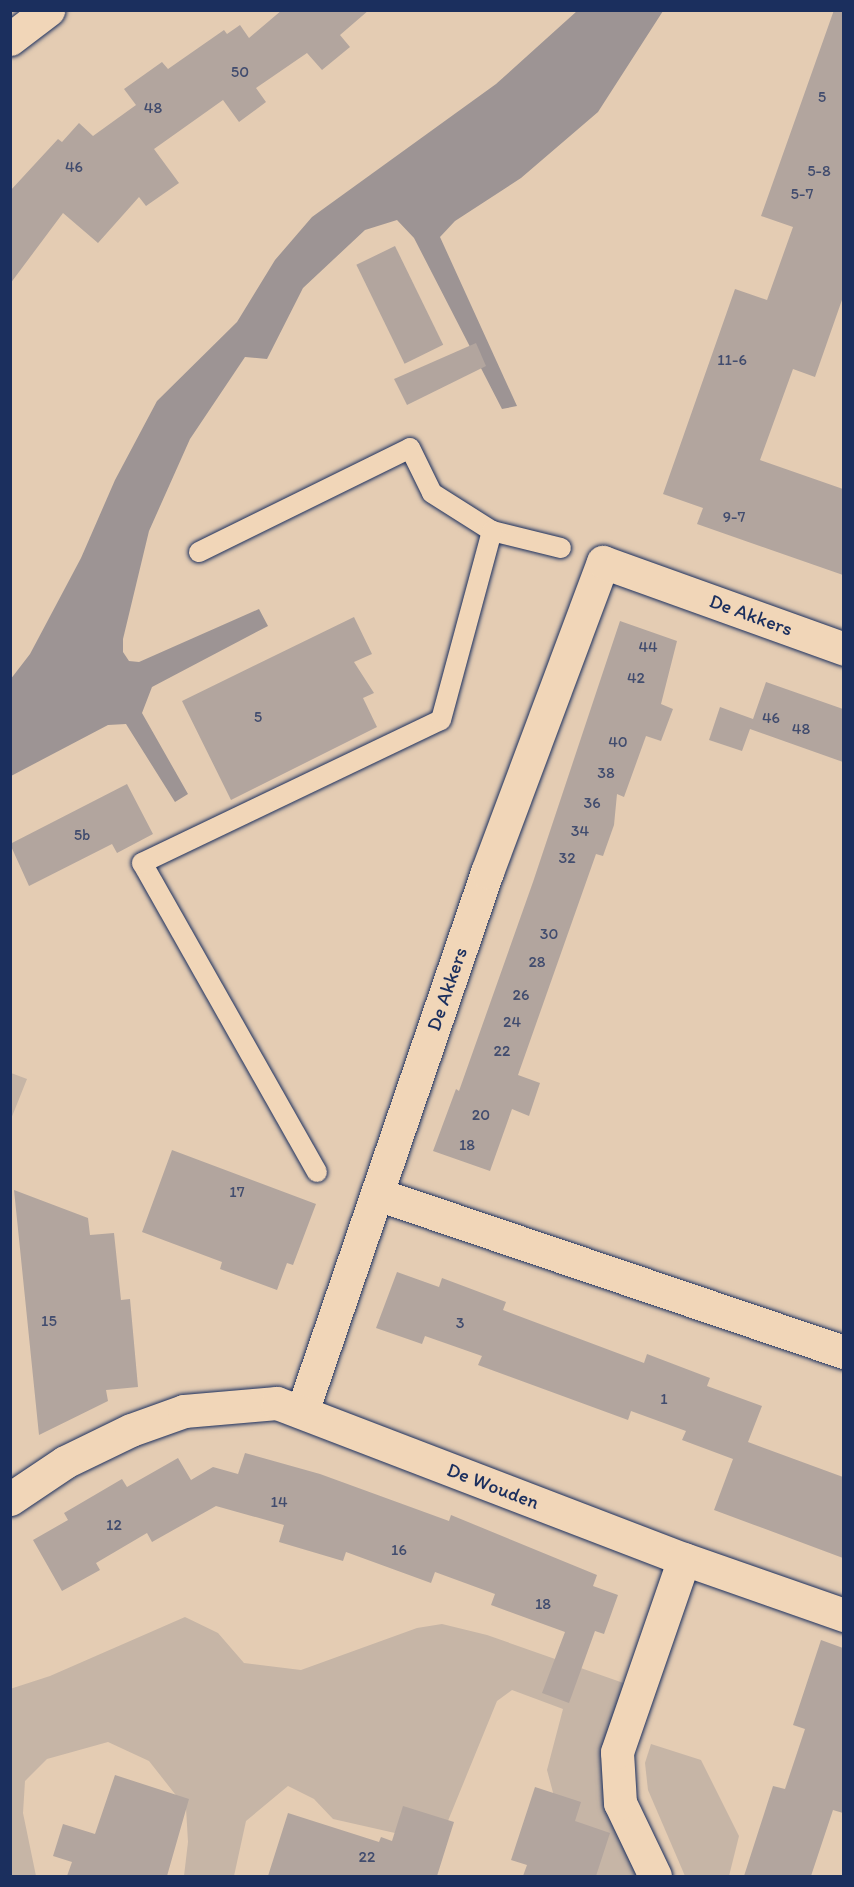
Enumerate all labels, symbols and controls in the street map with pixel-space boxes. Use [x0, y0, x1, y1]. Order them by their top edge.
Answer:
house number: 50 [231, 62, 249, 82]
house number: 5 [818, 87, 826, 107]
house number: 48 [144, 98, 162, 118]
house number: 46 [65, 157, 83, 177]
house number: 5-8 [807, 161, 831, 181]
house number: 5-7 [791, 184, 813, 204]
house number: 11-6 [717, 350, 747, 370]
house number: 9-7 [723, 507, 745, 527]
street label: De Akkers [706, 589, 796, 641]
house number: 44 [638, 637, 658, 657]
house number: 42 [627, 668, 645, 688]
house number: 5 [254, 707, 262, 727]
house number: 46 [762, 708, 780, 728]
house number: 48 [792, 719, 810, 739]
house number: 40 [608, 732, 628, 752]
house number: 38 [597, 763, 615, 783]
house number: 36 [583, 793, 601, 813]
house number: 34 [571, 821, 589, 841]
house number: 5b [74, 825, 90, 845]
house number: 32 [558, 848, 576, 868]
house number: 30 [540, 924, 558, 944]
street label: De Akkers [421, 944, 473, 1034]
house number: 28 [528, 952, 546, 972]
house number: 26 [513, 985, 529, 1005]
house number: 24 [503, 1012, 521, 1032]
house number: 22 [494, 1041, 510, 1061]
house number: 20 [472, 1105, 490, 1125]
house number: 18 [459, 1135, 475, 1155]
house number: 17 [229, 1182, 245, 1202]
house number: 15 [41, 1311, 57, 1331]
house number: 3 [456, 1313, 464, 1333]
house number: 1 [660, 1389, 668, 1409]
street label: De Wouden [444, 1458, 542, 1514]
house number: 14 [270, 1492, 288, 1512]
house number: 12 [106, 1515, 122, 1535]
house number: 16 [391, 1540, 407, 1560]
house number: 18 [535, 1594, 551, 1614]
house number: 22 [359, 1847, 375, 1867]

